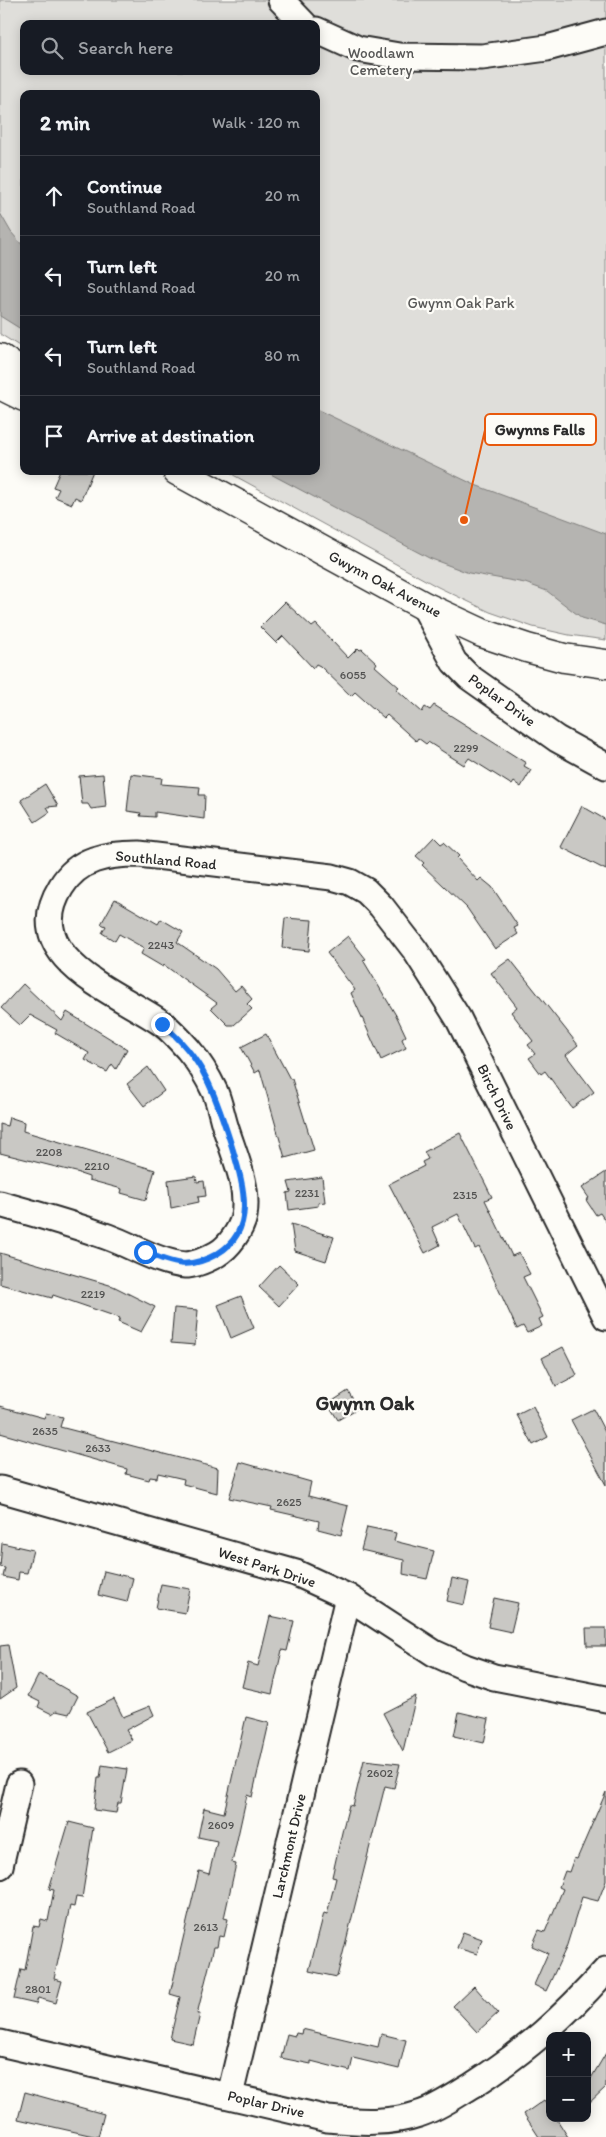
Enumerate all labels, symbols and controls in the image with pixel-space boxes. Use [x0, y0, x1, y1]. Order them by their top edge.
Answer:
search box [20, 20, 320, 75]
icon: search [38, 34, 66, 62]
text: Search here [78, 36, 173, 59]
park label: Woodlawn Cemetery [348, 44, 415, 79]
text: 2 min [40, 110, 90, 135]
text: Walk · 120 m [212, 113, 300, 132]
text: Continue [87, 175, 162, 198]
icon: ahead [40, 182, 68, 210]
text: 20 m [265, 186, 300, 205]
text: Southland Road [87, 198, 195, 217]
text: Turn left [87, 255, 157, 278]
icon: left [40, 262, 68, 290]
text: 20 m [265, 266, 300, 285]
text: Southland Road [87, 278, 195, 297]
park label: Gwynn Oak Park [407, 294, 515, 312]
text: Turn left [87, 335, 157, 358]
icon: left [40, 342, 68, 370]
text: 80 m [264, 346, 300, 365]
text: Southland Road [87, 358, 195, 377]
callout: Gwynns Falls [485, 414, 596, 445]
text: Gwynns Falls [495, 420, 585, 440]
icon: arrive [40, 422, 68, 450]
text: Arrive at destination [87, 424, 254, 447]
street label: Gwynn Oak Avenue [326, 547, 444, 621]
house number: 6055 [340, 668, 366, 682]
street label: Poplar Drive [465, 670, 539, 730]
house number: 2299 [453, 741, 479, 755]
street label: Southland Road [115, 847, 217, 873]
house number: 2243 [148, 938, 175, 952]
route end [151, 1013, 174, 1036]
street label: Birch Drive [473, 1061, 521, 1133]
house number: 2208 [36, 1145, 63, 1159]
house number: 2210 [84, 1159, 110, 1173]
house number: 2231 [295, 1186, 320, 1200]
house number: 2315 [453, 1188, 477, 1202]
route start [134, 1241, 157, 1264]
house number: 2219 [81, 1287, 105, 1301]
district label: Gwynn Oak [316, 1391, 415, 1416]
house number: 2635 [32, 1424, 58, 1438]
house number: 2633 [85, 1441, 111, 1455]
house number: 2625 [276, 1495, 302, 1509]
street label: West Park Drive [216, 1543, 318, 1591]
house number: 2602 [367, 1766, 394, 1780]
street label: Larchmont Drive [268, 1792, 310, 1900]
house number: 2609 [208, 1818, 234, 1832]
house number: 2613 [194, 1920, 219, 1934]
house number: 2801 [25, 1982, 51, 1996]
map controls [546, 2032, 591, 2122]
button: + [546, 2032, 591, 2077]
button: − [546, 2077, 591, 2122]
street label: Poplar Drive [226, 2086, 306, 2122]

